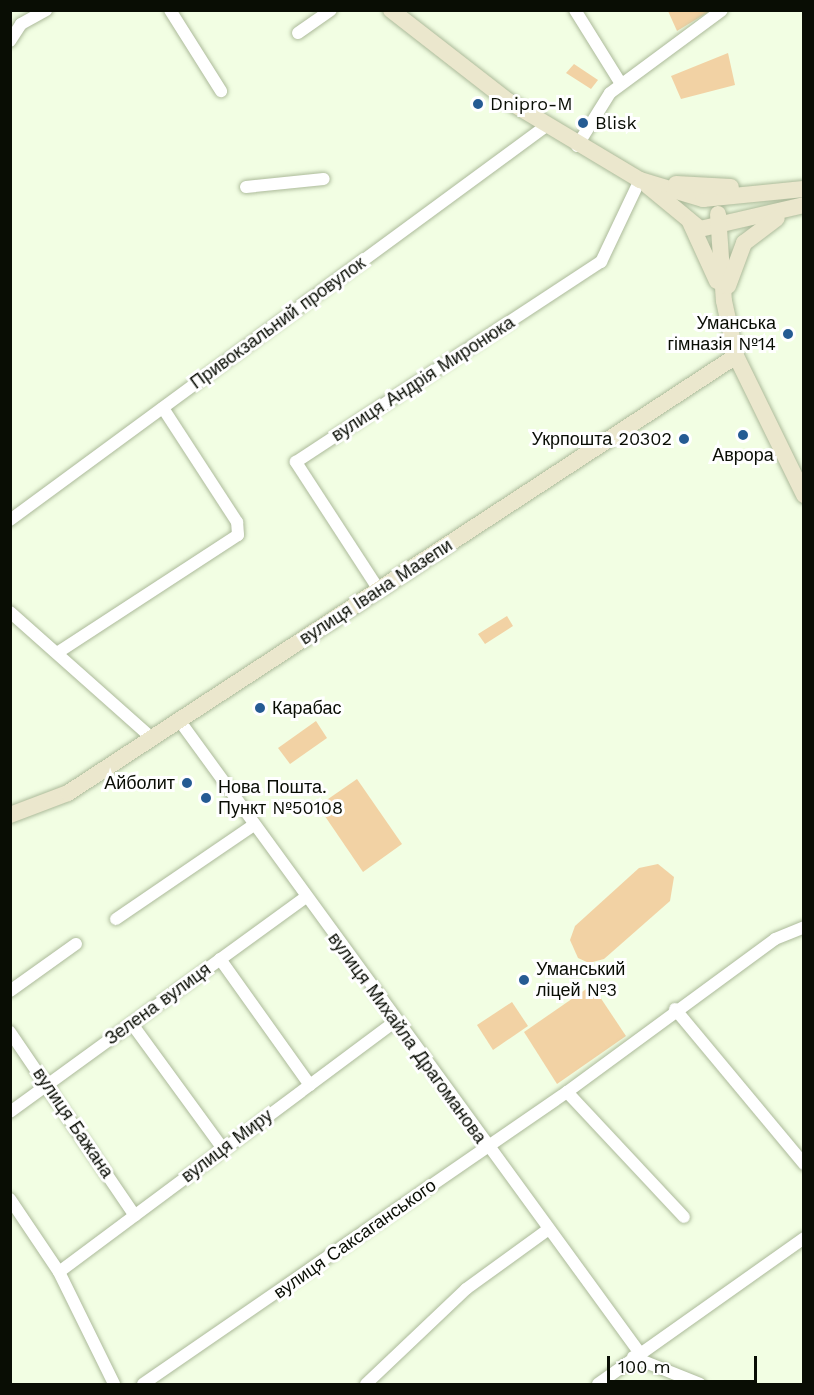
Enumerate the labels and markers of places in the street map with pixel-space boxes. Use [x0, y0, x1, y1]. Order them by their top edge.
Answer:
place label: Dnipro-M [490, 93, 573, 115]
marker: Dnipro-M [471, 97, 485, 111]
place label: Blisk [595, 112, 637, 134]
marker: Blisk [576, 116, 590, 130]
place label: Уманська гімназія №14 [667, 313, 776, 356]
marker: Уманська гімназія №14 [781, 327, 795, 341]
place label: Укрпошта 20302 [532, 428, 672, 450]
marker: Аврора [736, 428, 750, 442]
marker: Укрпошта 20302 [677, 432, 691, 446]
place label: Аврора [712, 444, 774, 466]
place label: Карабас [272, 697, 341, 719]
marker: Карабас [253, 701, 267, 715]
place label: Айболит [104, 772, 175, 794]
marker: Айболит [180, 776, 194, 790]
place label: Нова Пошта. Пункт №50108 [218, 777, 343, 820]
marker: Нова Пошта. Пункт №50108 [199, 791, 213, 805]
place label: Уманський ліцей №3 [536, 959, 625, 1002]
marker: Уманський ліцей №3 [517, 973, 531, 987]

